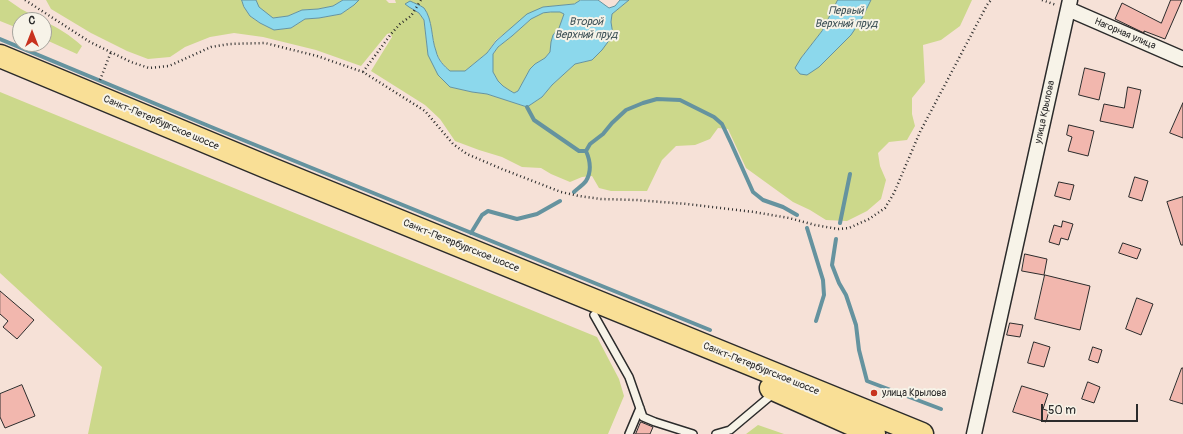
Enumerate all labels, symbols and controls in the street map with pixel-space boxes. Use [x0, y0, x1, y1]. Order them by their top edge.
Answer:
water label: Первый Верхний пруд [815, 4, 877, 30]
north arrow [12, 12, 52, 52]
text: С [29, 14, 35, 27]
water label: Второй Верхний пруд [555, 15, 617, 41]
street label: Нагорная улица [1092, 16, 1158, 52]
street label: улица Крылова [1032, 79, 1058, 145]
street label: Санкт-Петербургское шоссе [101, 93, 221, 153]
street label: Санкт-Петербургское шоссе [401, 217, 521, 275]
street label: Санкт-Петербургское шоссе [701, 340, 821, 398]
place label: улица Крылова [882, 387, 946, 399]
marker: улица Крылова [869, 388, 879, 398]
scale bar [1043, 396, 1140, 422]
text: 50 m [1048, 403, 1076, 418]

